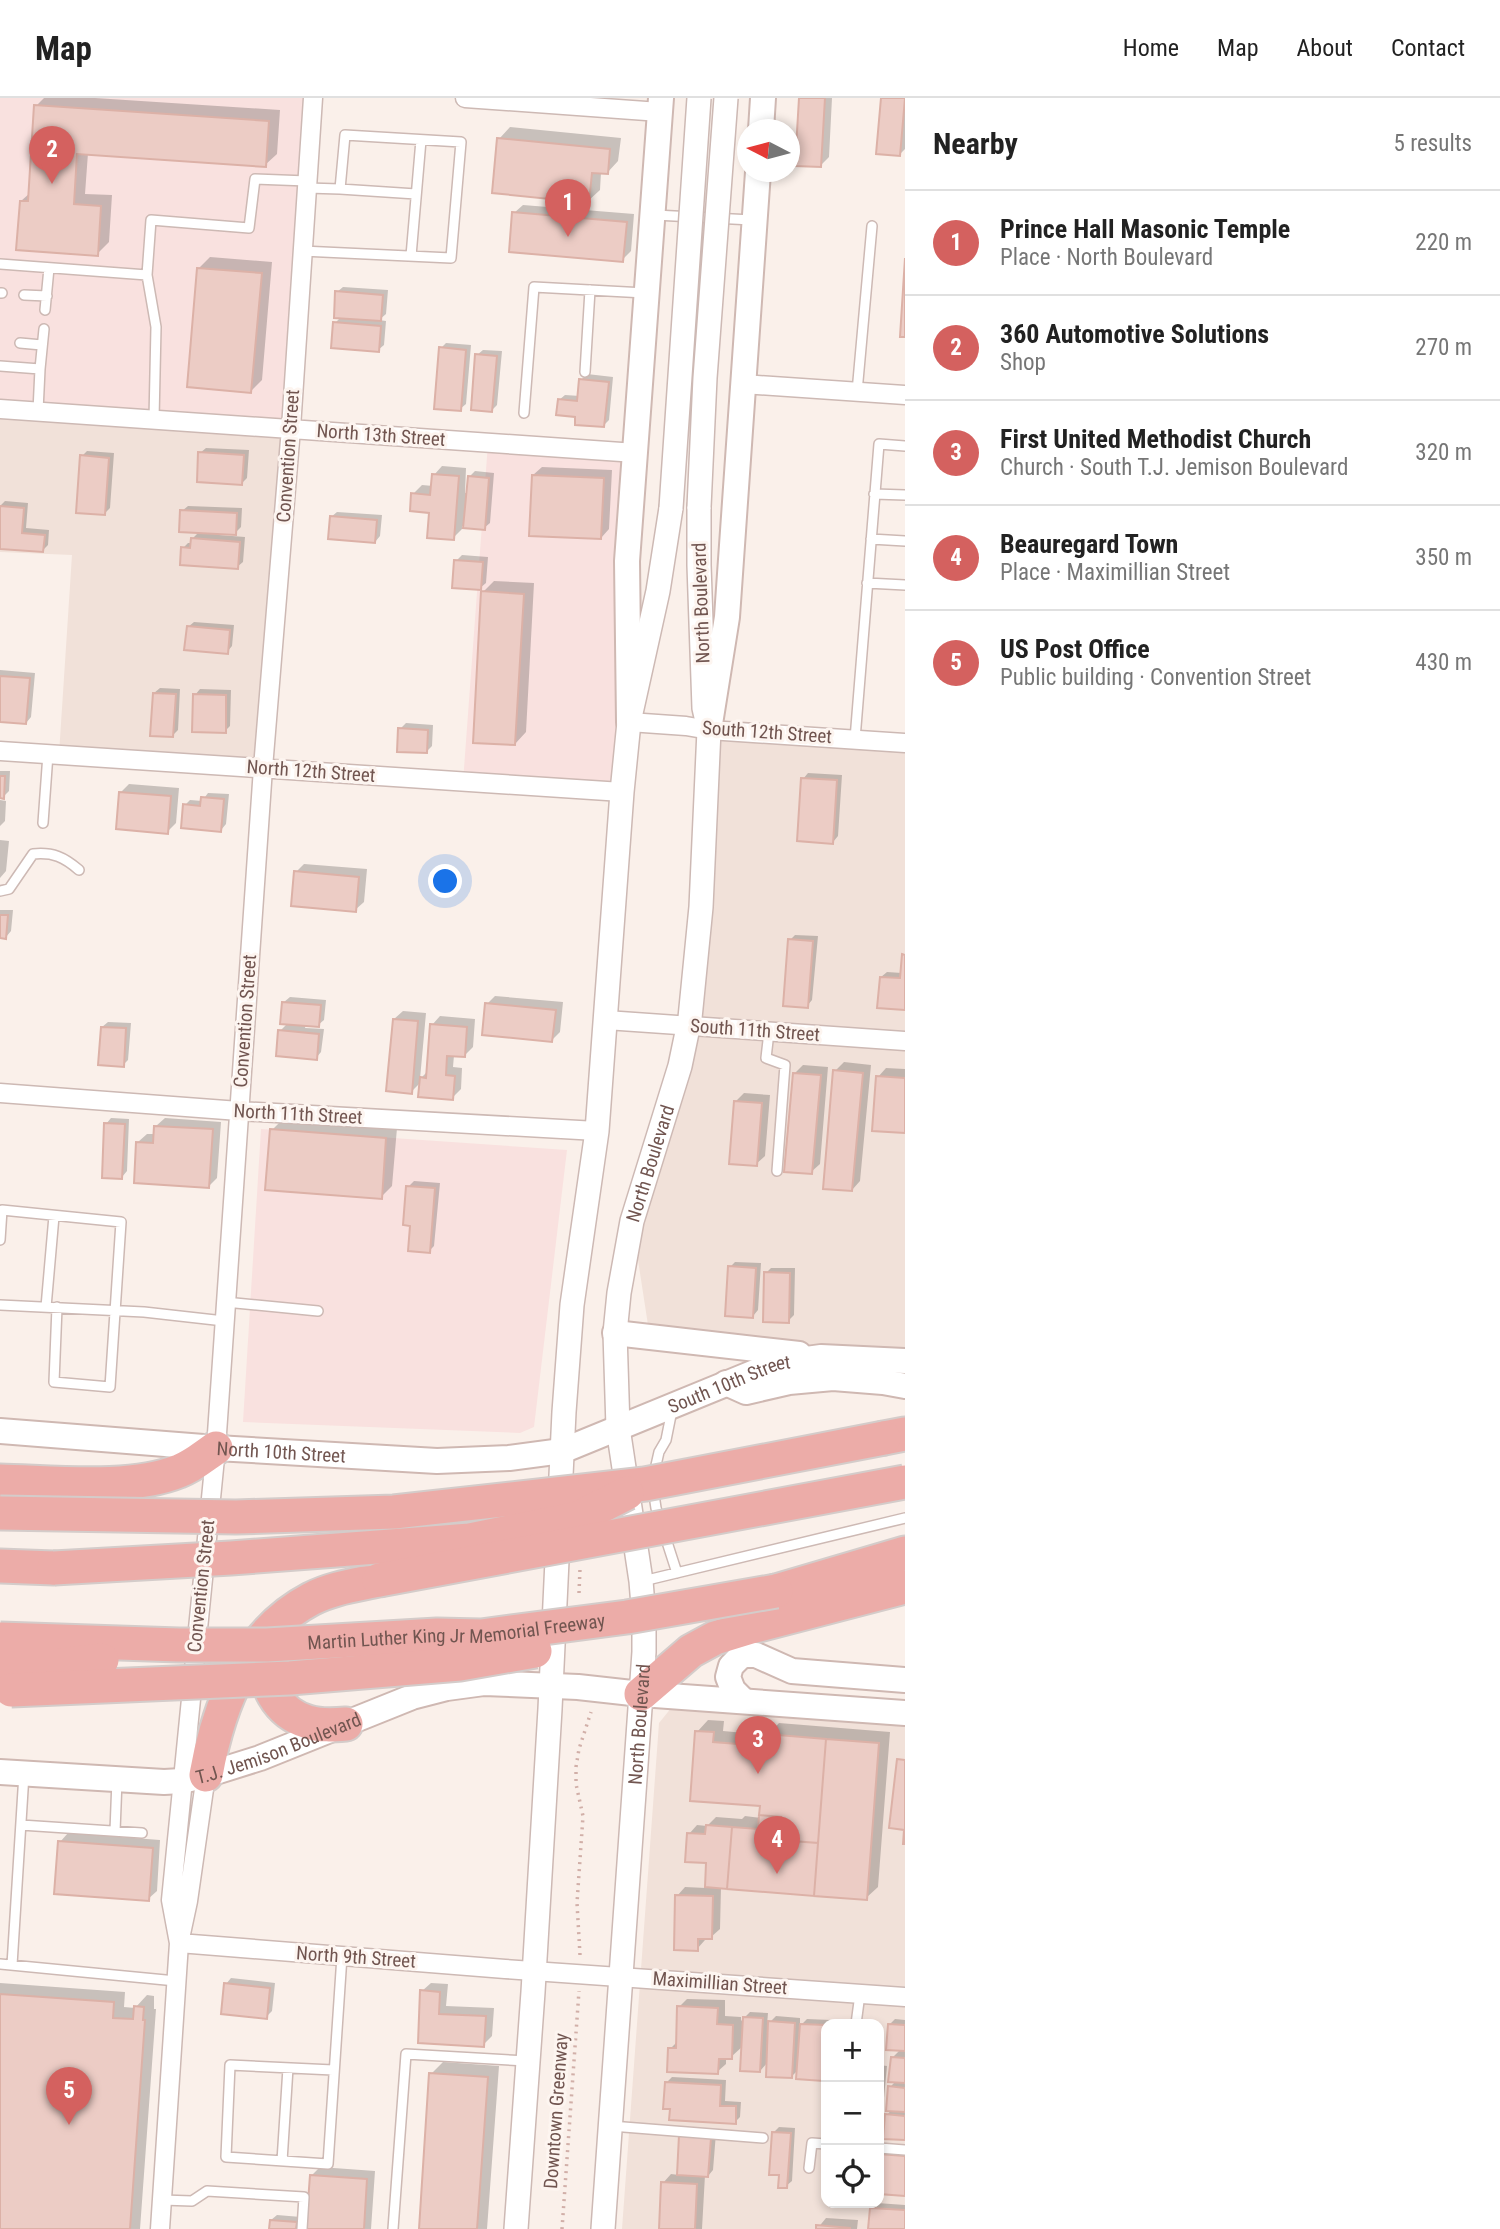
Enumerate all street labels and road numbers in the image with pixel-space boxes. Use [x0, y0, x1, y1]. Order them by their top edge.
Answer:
street label: Convention Street [272, 389, 304, 523]
street label: North 13th Street [316, 419, 446, 451]
street label: North Boulevard [687, 542, 715, 664]
street label: South 12th Street [701, 716, 833, 748]
street label: North 12th Street [246, 755, 376, 787]
street label: Convention Street [229, 954, 261, 1088]
street label: South 11th Street [689, 1014, 821, 1046]
street label: North 11th Street [233, 1099, 363, 1129]
street label: North Boulevard [621, 1102, 679, 1225]
street label: South 10th Street [664, 1350, 792, 1418]
street label: North 10th Street [216, 1437, 346, 1467]
street label: Convention Street [183, 1519, 219, 1653]
street label: Martin Luther King Jr Memorial Freeway [307, 1608, 607, 1654]
street label: North Boulevard [623, 1663, 655, 1786]
street label: T.J. Jemison Boulevard [193, 1707, 364, 1789]
street label: North 9th Street [295, 1941, 417, 1973]
street label: Maximillian Street [652, 1967, 788, 1999]
street label: Downtown Greenway [539, 2032, 573, 2190]

